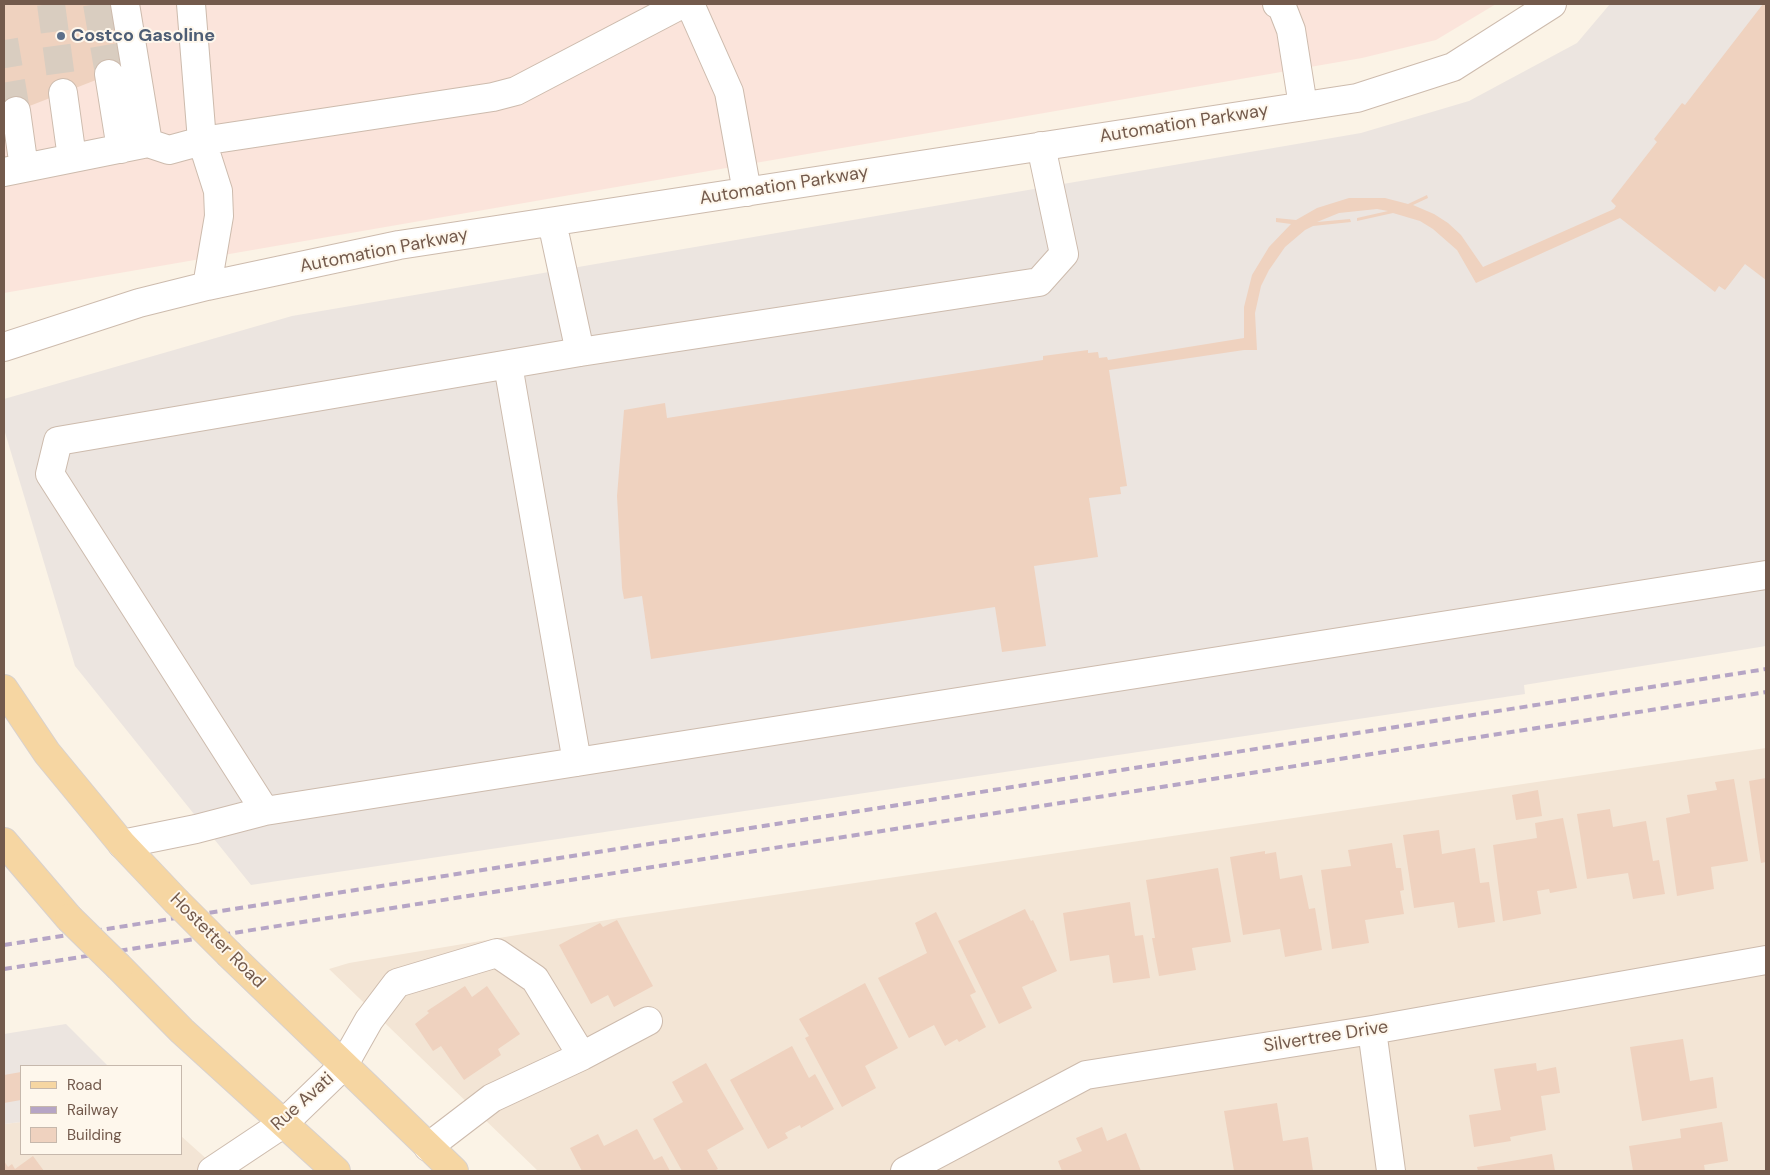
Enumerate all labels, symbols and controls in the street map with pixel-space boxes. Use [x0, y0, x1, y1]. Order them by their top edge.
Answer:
place label: Costco Gasoline [71, 25, 215, 47]
marker: Costco Gasoline [55, 30, 67, 42]
street label: Automation Parkway [1098, 100, 1270, 148]
street label: Automation Parkway [698, 162, 870, 210]
street label: Automation Parkway [298, 224, 470, 278]
street label: Hostetter Road [165, 889, 269, 993]
street label: Silvertree Drive [1262, 1016, 1390, 1058]
legend [20, 1065, 182, 1155]
street label: Rue Avati [267, 1068, 339, 1136]
text: Road [67, 1075, 102, 1095]
text: Railway [67, 1100, 118, 1120]
text: Building [67, 1125, 122, 1145]

